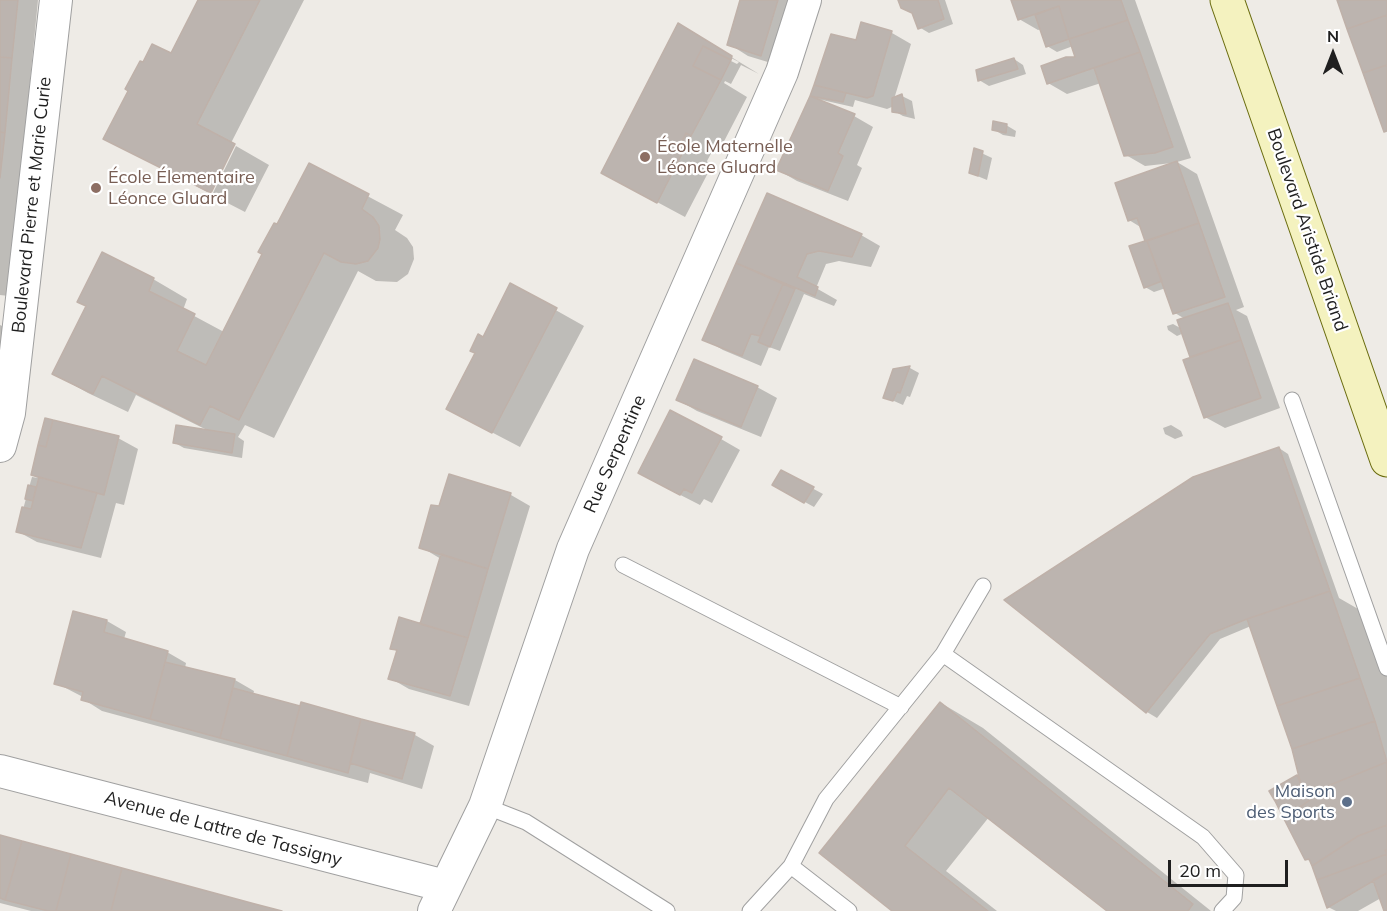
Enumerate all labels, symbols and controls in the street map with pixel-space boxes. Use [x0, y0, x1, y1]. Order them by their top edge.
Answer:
north arrow [1303, 24, 1363, 84]
text: N [1327, 26, 1339, 46]
street label: Boulevard Pierre et Marie Curie [8, 76, 56, 334]
street label: Boulevard Aristide Briand [1262, 126, 1352, 334]
place label: École Maternelle Léonce Gluard [657, 136, 793, 178]
marker: École Maternelle Léonce Gluard [638, 150, 652, 164]
place label: École Élementaire Léonce Gluard [108, 167, 255, 210]
marker: École Élementaire Léonce Gluard [89, 181, 103, 195]
street label: Rue Serpentine [579, 392, 651, 516]
place label: Maison des Sports [1246, 781, 1335, 824]
street label: Avenue de Lattre de Tassigny [102, 787, 344, 871]
marker: Maison des Sports [1340, 795, 1354, 809]
scale bar [1171, 848, 1291, 886]
text: 20 m [1179, 859, 1221, 882]

